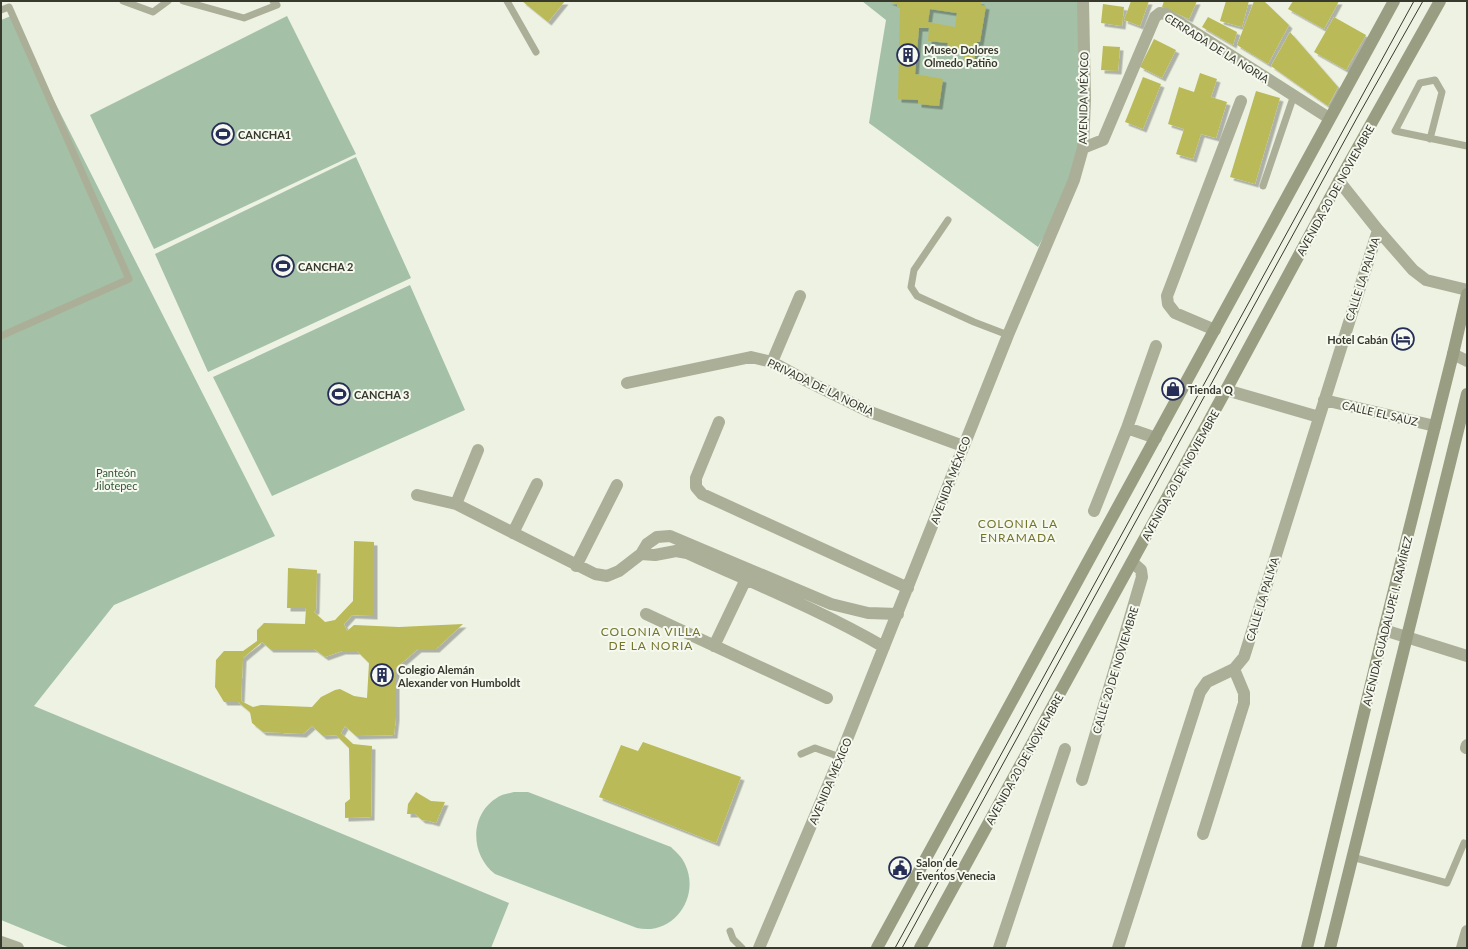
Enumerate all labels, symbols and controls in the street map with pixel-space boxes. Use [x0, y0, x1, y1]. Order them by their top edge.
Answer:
street label: CERRADA DE LA NORIA [1162, 11, 1272, 86]
building icon: Museo Dolores Olmedo Patiño [895, 42, 921, 68]
place label: Museo Dolores Olmedo Patiño [924, 43, 999, 69]
street label: AVENIDA MÉXICO [1076, 51, 1090, 145]
sports icon: CANCHA1 [210, 121, 236, 147]
street label: AVENIDA 20 DE NOVIEMBRE [1294, 122, 1376, 258]
place label: CANCHA1 [238, 128, 291, 141]
street label: CALLE LA PALMA [1342, 235, 1382, 323]
sports icon: CANCHA 2 [270, 253, 296, 279]
place label: CANCHA 2 [298, 260, 353, 273]
hotel icon: Hotel Cabán [1390, 326, 1416, 352]
place label: Hotel Cabán [1327, 333, 1388, 346]
street label: PRIVADA DE LA NORIA [766, 356, 877, 419]
shop icon: Tienda Q [1160, 376, 1186, 402]
sports icon: CANCHA 3 [326, 381, 352, 407]
place label: Tienda Q [1188, 383, 1233, 396]
place label: CANCHA 3 [354, 388, 409, 401]
street label: CALLE EL SAUZ [1341, 398, 1420, 428]
street label: AVENIDA 20 DE NOVIEMBRE [1139, 407, 1221, 543]
street label: AVENIDA MÉXICO [927, 434, 973, 526]
park label: Panteón Jilotepec [95, 466, 137, 492]
district label: COLONIA LA ENRAMADA [978, 516, 1058, 545]
street label: AVENIDA GUADALUPE I. RAMÍREZ [1360, 534, 1414, 707]
street label: CALLE LA PALMA [1243, 555, 1281, 643]
street label: CALLE 20 DE NOVIEMBRE [1089, 605, 1141, 735]
district label: COLONIA VILLA DE LA NORIA [601, 624, 701, 653]
building icon: Colegio Alemán Alexander von Humboldt [369, 662, 395, 688]
place label: Colegio Alemán Alexander von Humboldt [397, 663, 521, 689]
street label: AVENIDA 20 DE NOVIEMBRE [983, 691, 1065, 827]
street label: AVENIDA MÉXICO [806, 735, 854, 826]
public building icon: Salon de Eventos Venecia [887, 855, 913, 881]
place label: Salon de Eventos Venecia [916, 856, 996, 882]

